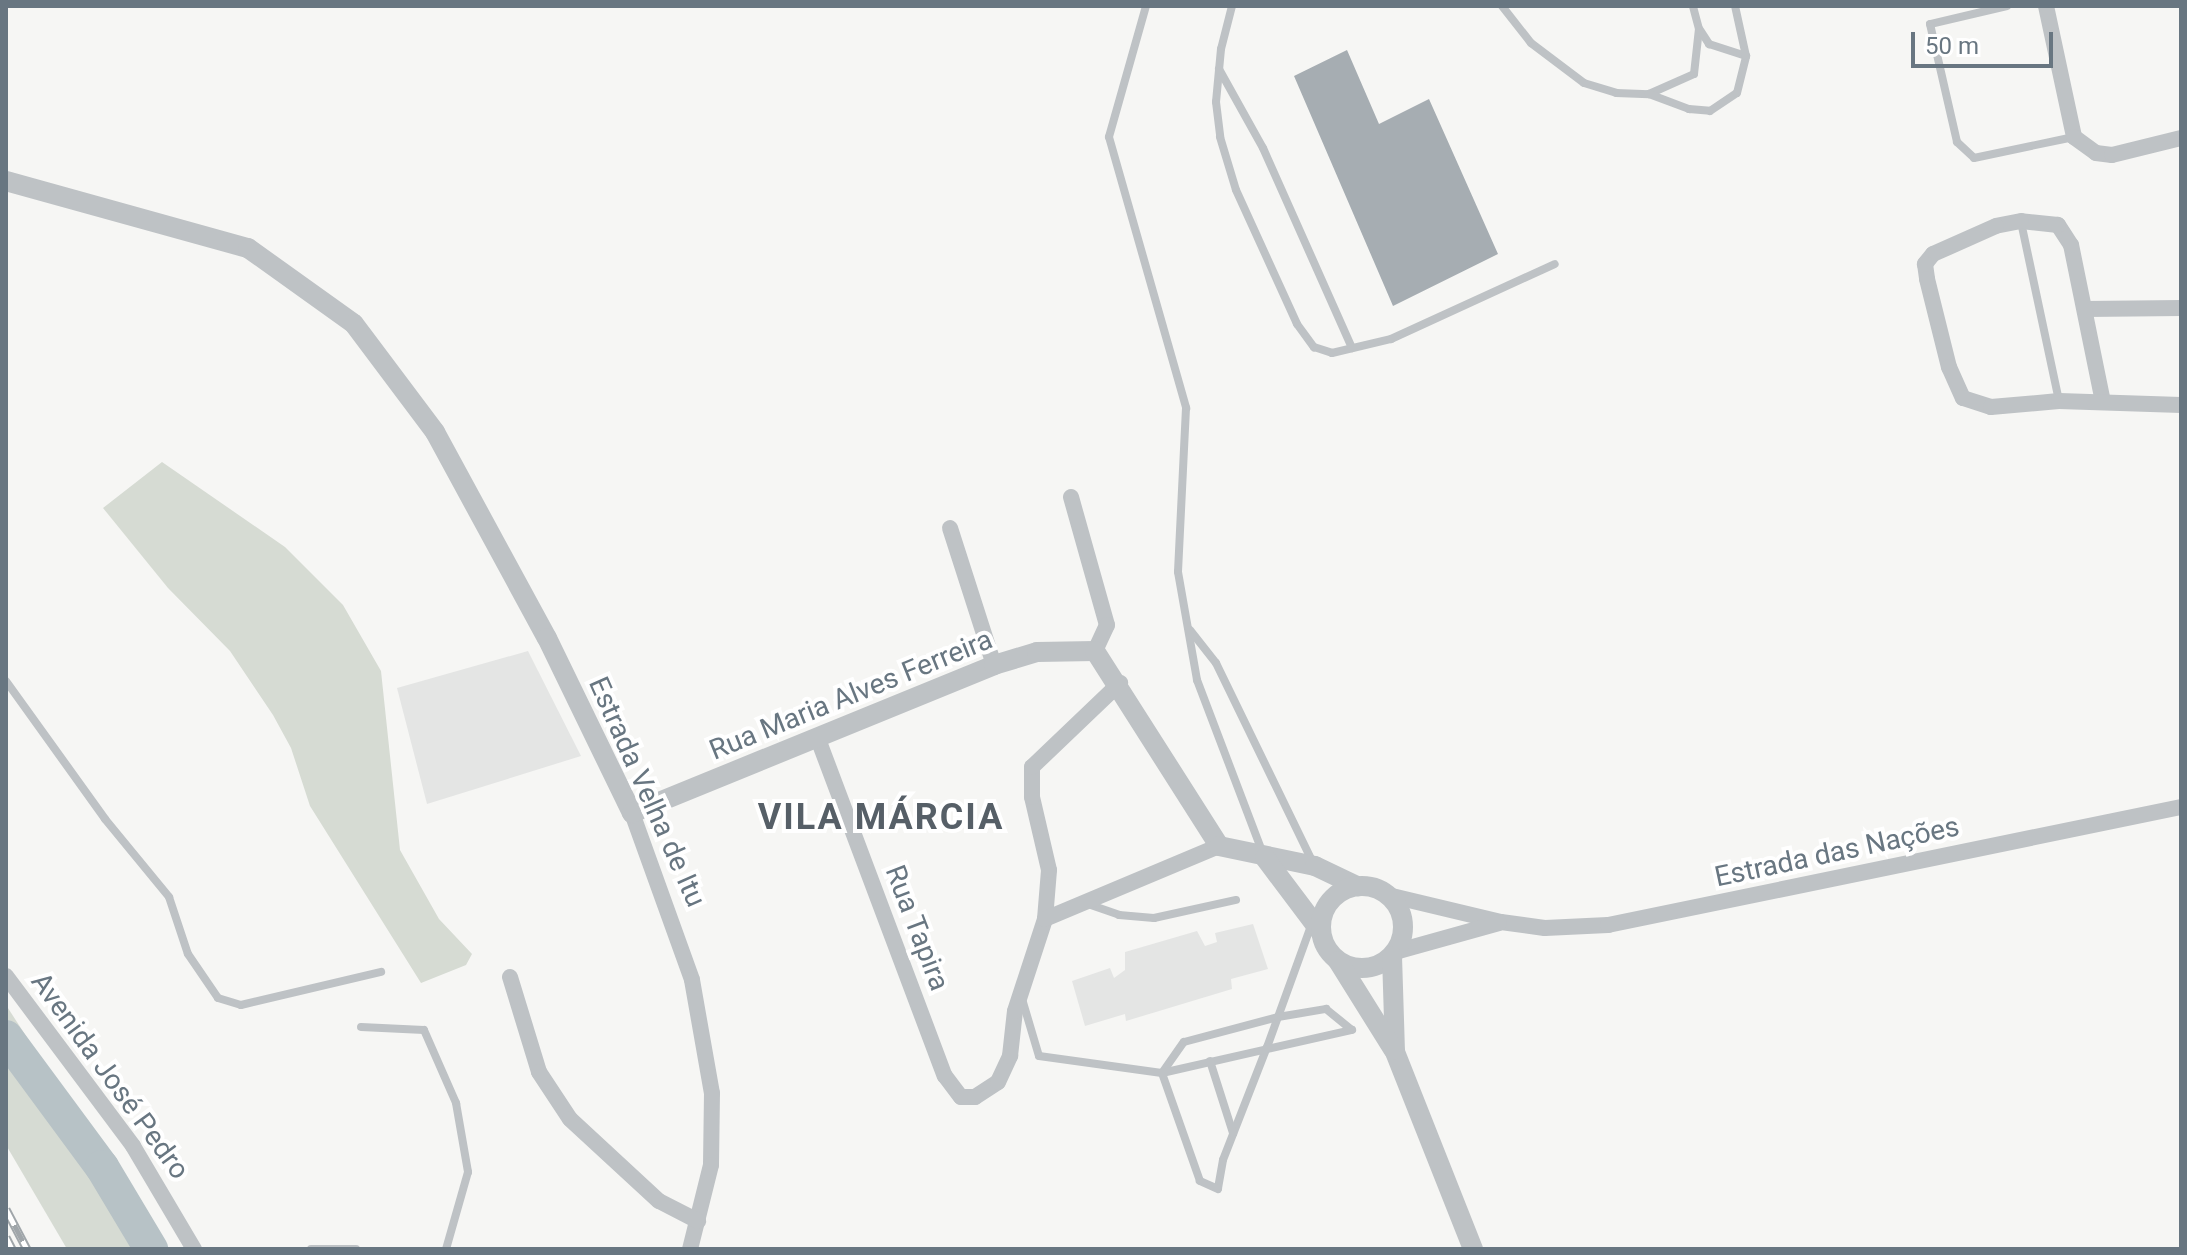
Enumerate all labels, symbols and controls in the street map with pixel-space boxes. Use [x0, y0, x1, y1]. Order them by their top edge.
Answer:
scale bar [1915, 16, 2057, 66]
text: 50 m [1925, 32, 1979, 60]
street label: Rua Maria Alves Ferreira [705, 623, 997, 767]
street label: Estrada Velha de Itu [581, 672, 713, 912]
district label: VILA MÁRCIA [758, 796, 1004, 840]
street label: Estrada das Nações [1712, 810, 1962, 894]
street label: Rua Tapira [878, 860, 956, 996]
street label: Avenida José Pedro [24, 966, 196, 1186]

